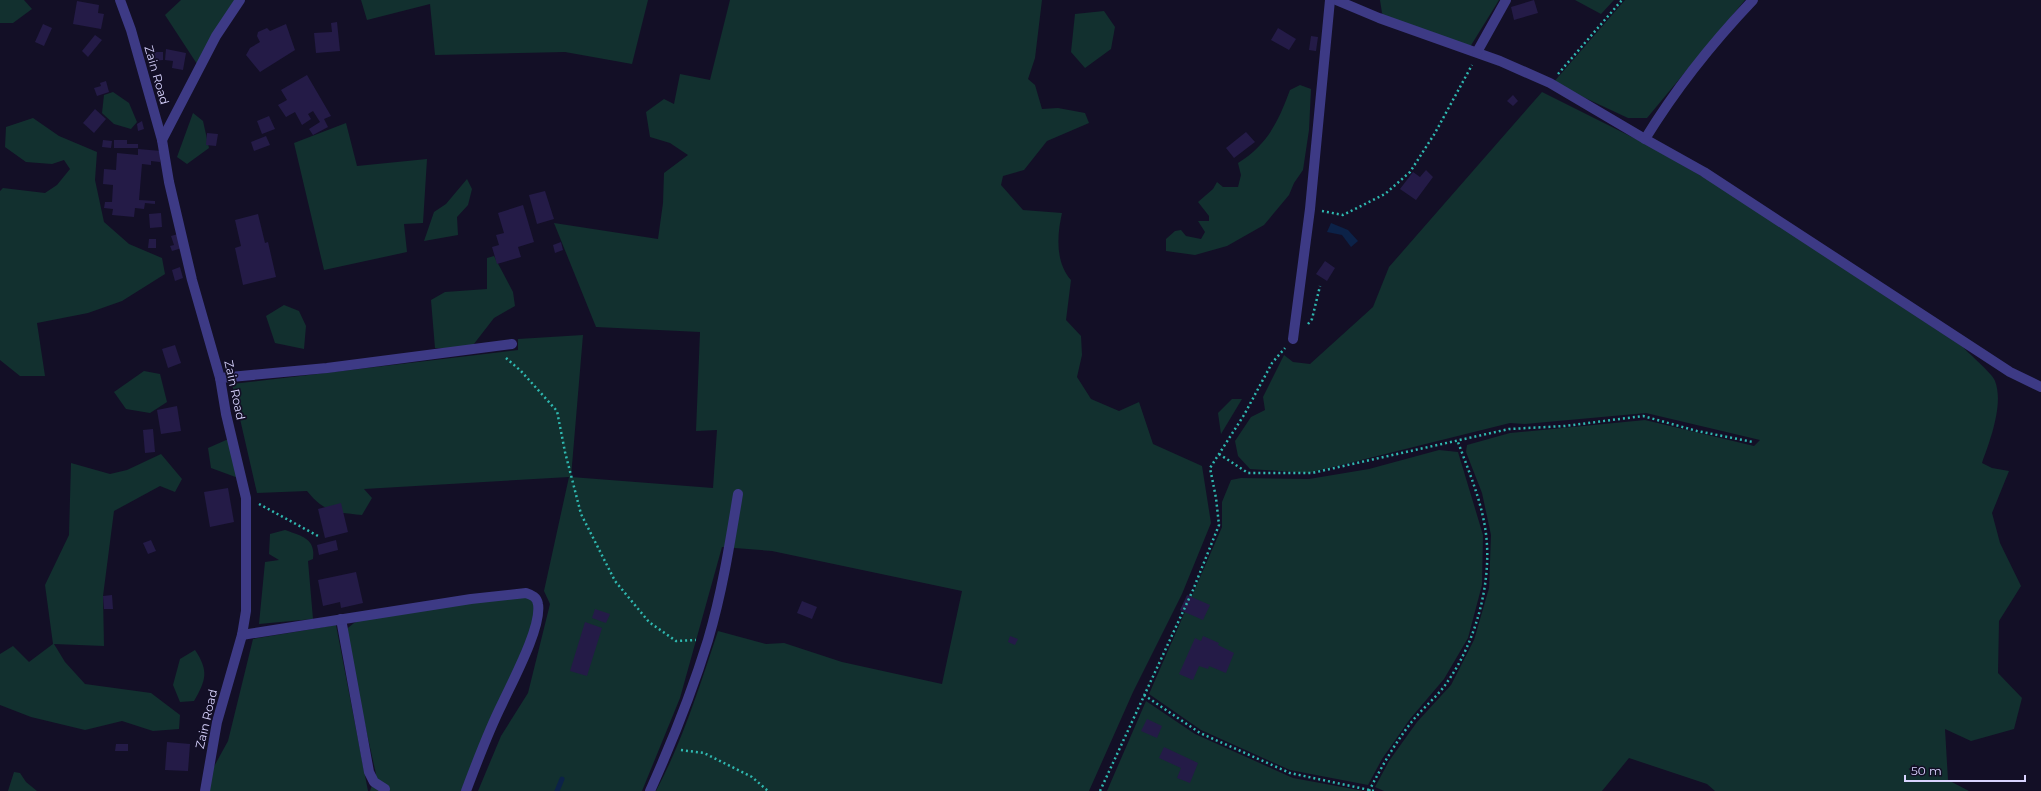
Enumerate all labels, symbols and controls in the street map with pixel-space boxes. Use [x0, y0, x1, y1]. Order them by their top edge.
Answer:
street label: Zain Road [141, 44, 173, 106]
street label: Zain Road [221, 359, 249, 421]
street label: Zain Road [192, 688, 220, 750]
scale bar [1905, 757, 2025, 783]
text: 50 m [1911, 763, 1942, 778]

